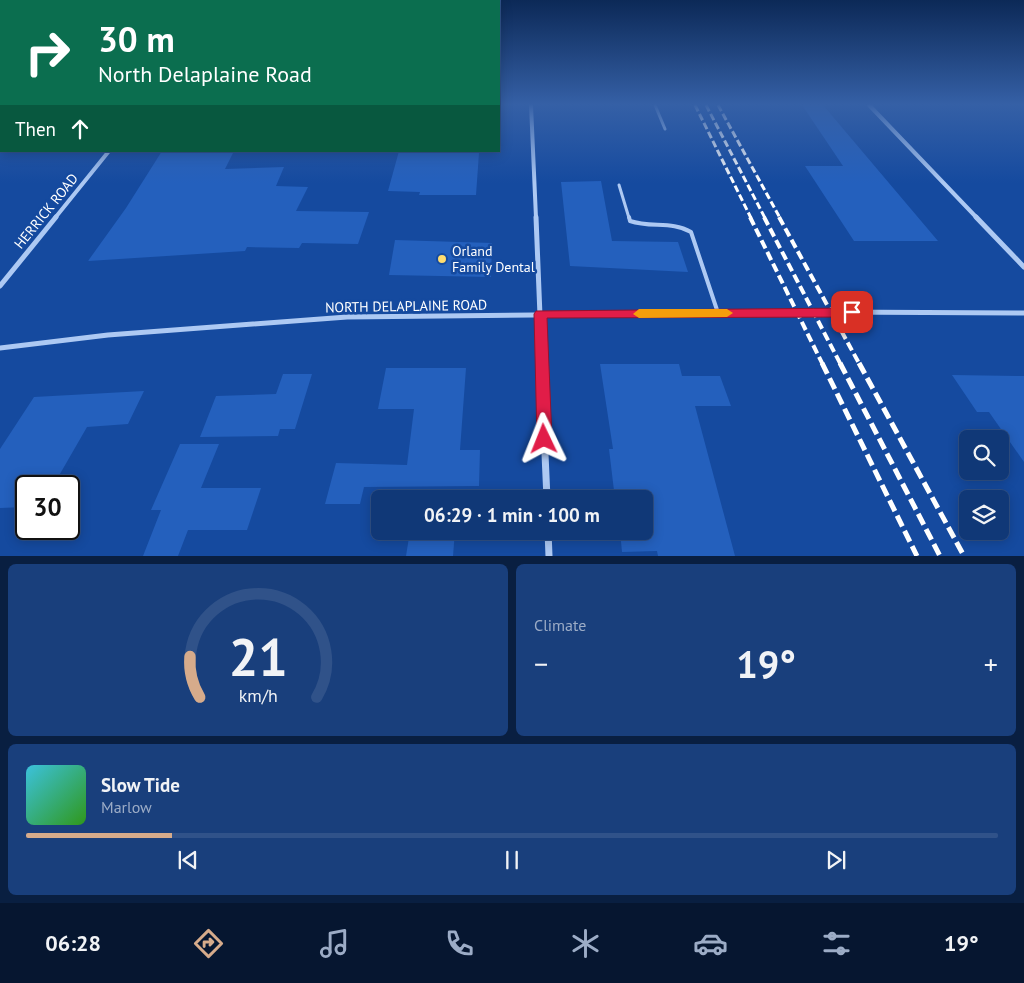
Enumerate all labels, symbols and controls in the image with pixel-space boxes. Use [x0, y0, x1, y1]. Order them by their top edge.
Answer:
text: 30 m [98, 16, 175, 62]
icon: right [15, 20, 80, 85]
text: North Delaplaine Road [98, 60, 312, 88]
icon: ahead [66, 115, 94, 143]
text: Then [15, 117, 56, 141]
street label: HERRICK ROAD [10, 170, 82, 252]
place label: Orland Family Dental [452, 242, 535, 276]
marker: Orland Family Dental [436, 253, 448, 265]
pin [831, 291, 873, 333]
street label: NORTH DELAPLAINE ROAD [325, 296, 487, 316]
icon: arrive [838, 298, 866, 326]
position arrow [517, 412, 569, 464]
map controls [959, 430, 1009, 540]
button: search [959, 430, 1009, 480]
speed limit sign: 30 [15, 475, 80, 540]
button: layers [959, 490, 1009, 540]
text: 06:29 · 1 min · 100 m [424, 503, 600, 527]
text: Climate [534, 615, 586, 635]
text: 21 [229, 623, 287, 690]
text: 19° [736, 639, 796, 688]
text: − [534, 645, 548, 682]
text: + [984, 645, 998, 682]
text: km/h [238, 684, 278, 707]
text: Slow Tide [101, 773, 180, 797]
text: Marlow [101, 797, 152, 817]
icon: previous [174, 846, 202, 874]
icon: pause [498, 846, 526, 874]
icon: next [822, 846, 850, 874]
icon: directions [191, 926, 226, 961]
icon: music [317, 926, 352, 961]
icon: phone [442, 926, 477, 961]
icon: climate [568, 926, 603, 961]
icon: car [693, 926, 728, 961]
icon: filters [819, 926, 854, 961]
text: 06:28 [45, 929, 101, 957]
text: 19° [944, 929, 979, 957]

